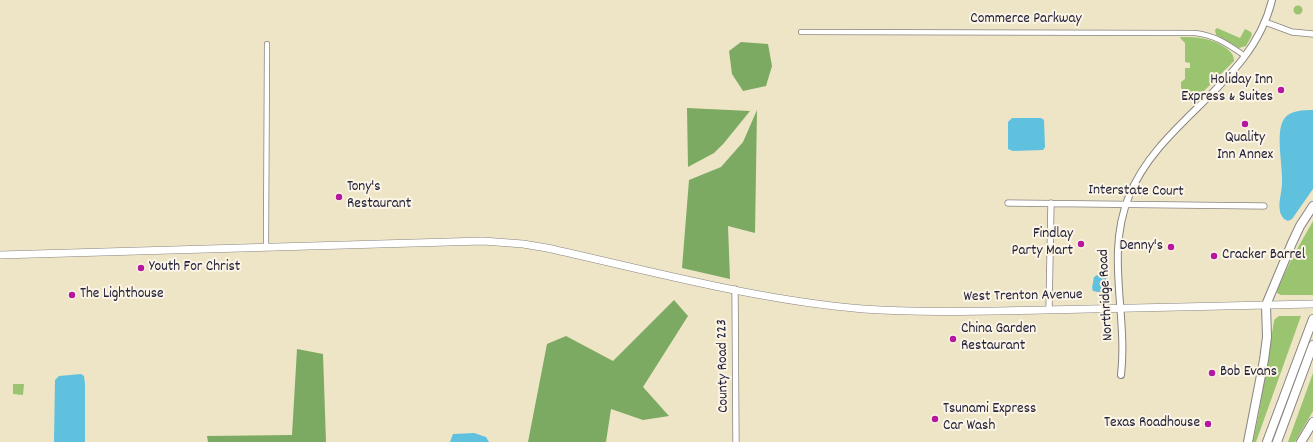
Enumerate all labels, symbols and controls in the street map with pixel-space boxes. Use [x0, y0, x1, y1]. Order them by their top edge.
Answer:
street label: Commerce Parkway [970, 11, 1082, 29]
place label: Holiday Inn Express & Suites [1181, 72, 1273, 107]
marker: Holiday Inn Express & Suites [1276, 85, 1286, 95]
marker: Quality Inn Annex [1240, 119, 1250, 129]
place label: Quality Inn Annex [1217, 130, 1273, 165]
place label: Tony's Restaurant [347, 179, 411, 214]
street label: Interstate Court [1088, 182, 1184, 202]
marker: Tony's Restaurant [334, 192, 344, 202]
place label: Findlay Party Mart [1012, 226, 1073, 261]
place label: Denny's [1119, 238, 1163, 256]
marker: Findlay Party Mart [1076, 239, 1086, 249]
marker: Denny's [1166, 242, 1176, 252]
place label: Cracker Barrel [1222, 247, 1305, 265]
street label: Northridge Road [1096, 249, 1118, 341]
marker: Cracker Barrel [1209, 251, 1219, 261]
place label: Youth For Christ [149, 259, 240, 277]
marker: Youth For Christ [136, 263, 146, 273]
place label: The Lighthouse [80, 286, 164, 304]
street label: West Trenton Avenue [963, 287, 1083, 307]
marker: The Lighthouse [67, 290, 77, 300]
street label: County Road 223 [714, 319, 734, 413]
place label: China Garden Restaurant [961, 321, 1036, 356]
marker: China Garden Restaurant [948, 334, 958, 344]
place label: Bob Evans [1220, 364, 1277, 382]
marker: Bob Evans [1207, 368, 1217, 378]
place label: Tsunami Express Car Wash [943, 401, 1036, 436]
marker: Tsunami Express Car Wash [930, 414, 940, 424]
place label: Texas Roadhouse [1104, 415, 1200, 433]
marker: Texas Roadhouse [1203, 419, 1213, 429]

